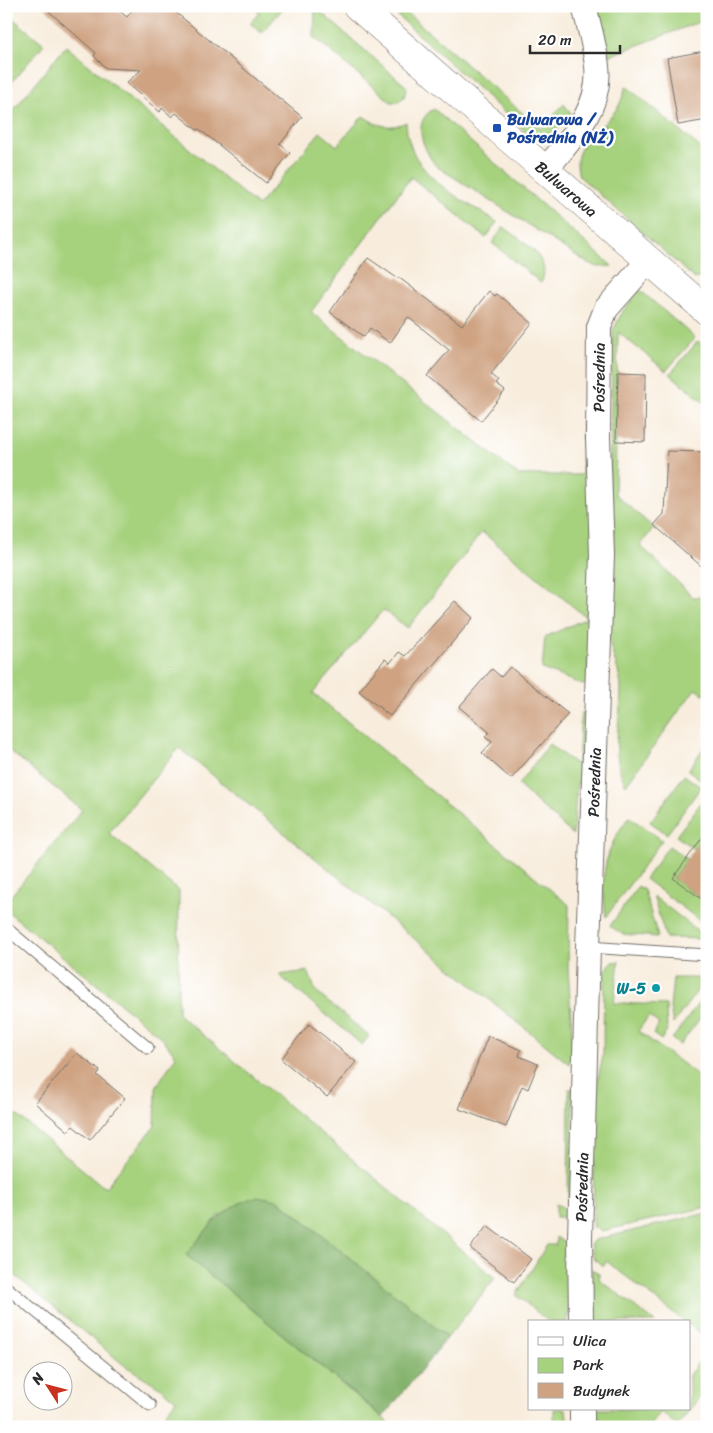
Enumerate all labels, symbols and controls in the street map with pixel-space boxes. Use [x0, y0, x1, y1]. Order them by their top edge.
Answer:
scale bar [530, 22, 620, 54]
text: 20 m [538, 27, 572, 53]
place label: Bulwarowa / Pośrednia (NŻ) [507, 105, 614, 152]
marker: Bulwarowa / Pośrednia (NŻ) [491, 122, 503, 134]
street label: Bulwarowa [528, 153, 604, 225]
street label: Pośrednia [584, 342, 614, 412]
street label: Pośrednia [579, 747, 610, 818]
place label: W-5 [616, 974, 646, 1003]
marker: W-5 [650, 982, 662, 994]
street label: Pośrednia [566, 1152, 597, 1222]
legend [528, 1320, 690, 1410]
text: Ulica [573, 1328, 607, 1354]
text: Park [573, 1352, 604, 1378]
north arrow [22, 1360, 72, 1410]
text: N [24, 1367, 51, 1391]
text: Budynek [573, 1378, 631, 1404]

